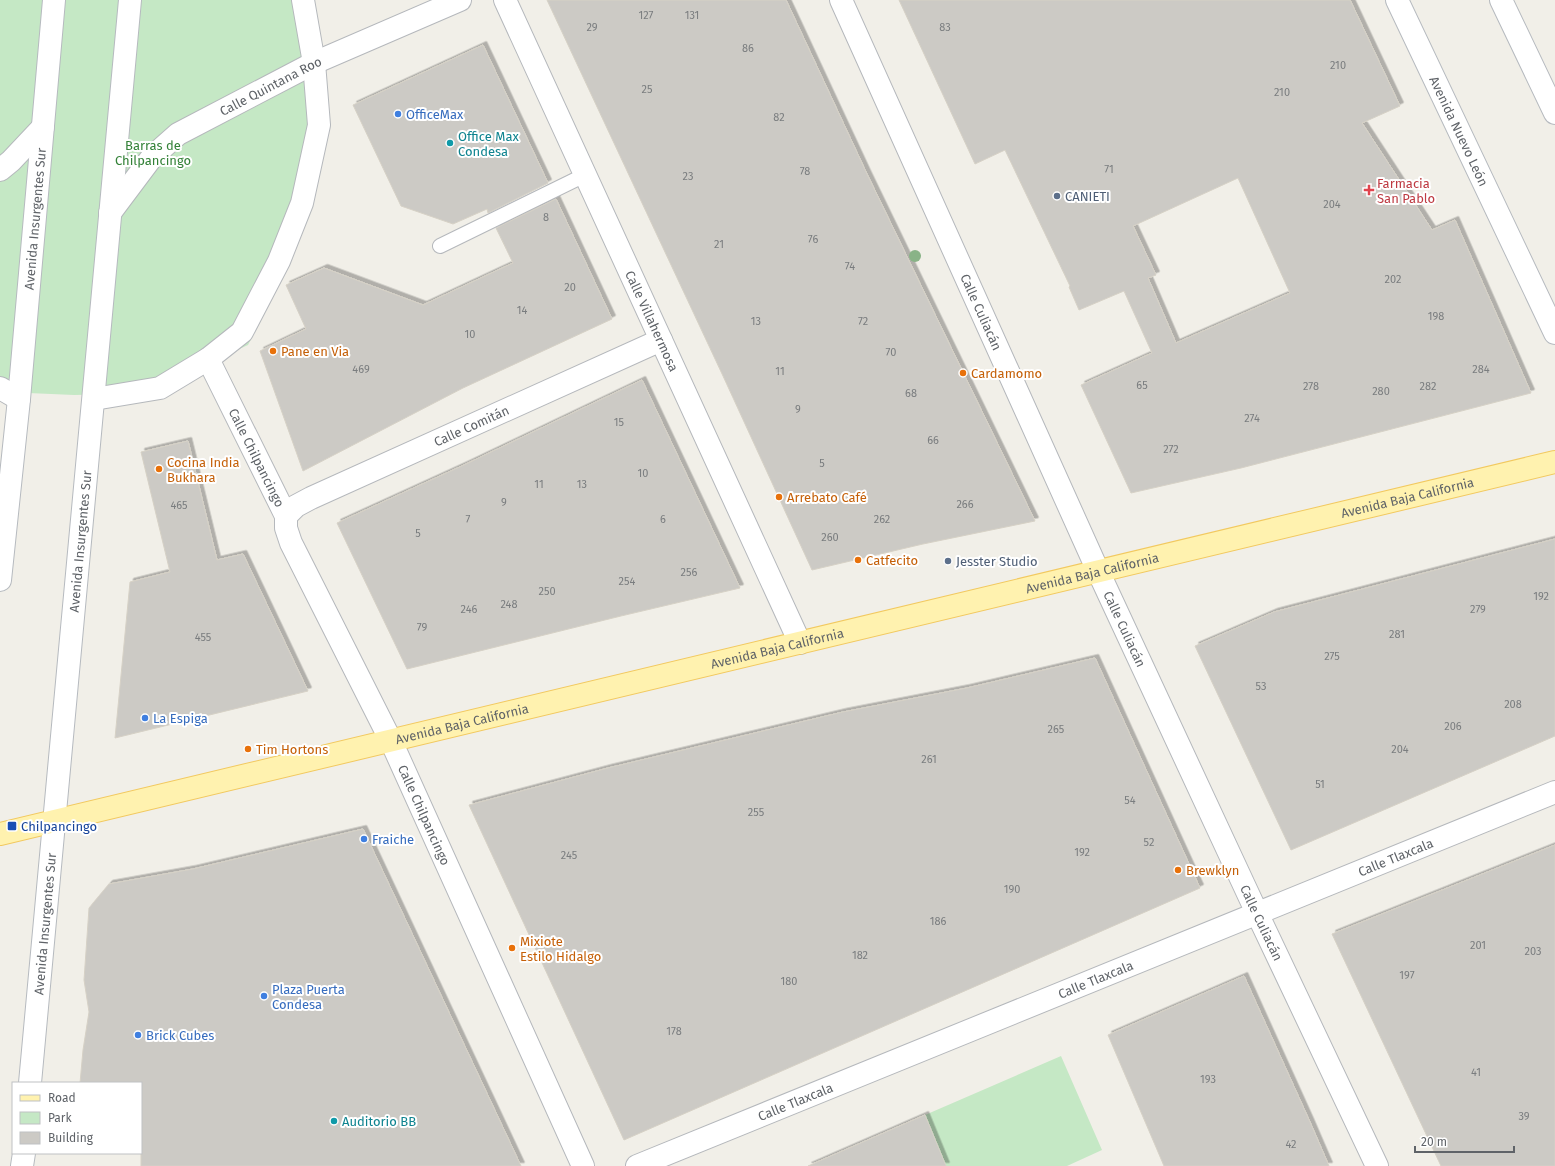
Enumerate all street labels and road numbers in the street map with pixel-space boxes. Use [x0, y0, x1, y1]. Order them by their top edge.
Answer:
street label: Calle Quintana Roo [217, 54, 324, 119]
street label: Avenida Nuevo León [1426, 74, 1491, 189]
street label: Avenida Insurgentes Sur [22, 147, 49, 290]
street label: Calle Villahermosa [622, 268, 681, 374]
street label: Calle Culiacán [957, 272, 1005, 353]
street label: Calle Comitán [431, 403, 511, 450]
street label: Calle Chilpancingo [226, 406, 287, 510]
street label: Avenida Insurgentes Sur [66, 470, 95, 613]
street label: Avenida Baja California [1339, 475, 1475, 521]
street label: Avenida Baja California [1024, 550, 1160, 596]
street label: Calle Culiacán [1100, 589, 1149, 670]
street label: Avenida Baja California [709, 625, 845, 672]
street label: Avenida Baja California [394, 701, 530, 747]
street label: Calle Chilpancingo [395, 763, 453, 868]
street label: Calle Tlaxcala [1356, 835, 1435, 879]
street label: Avenida Insurgentes Sur [31, 852, 59, 995]
street label: Calle Culiacán [1237, 882, 1286, 963]
street label: Calle Tlaxcala [1056, 958, 1135, 1002]
street label: Calle Tlaxcala [756, 1080, 835, 1124]

